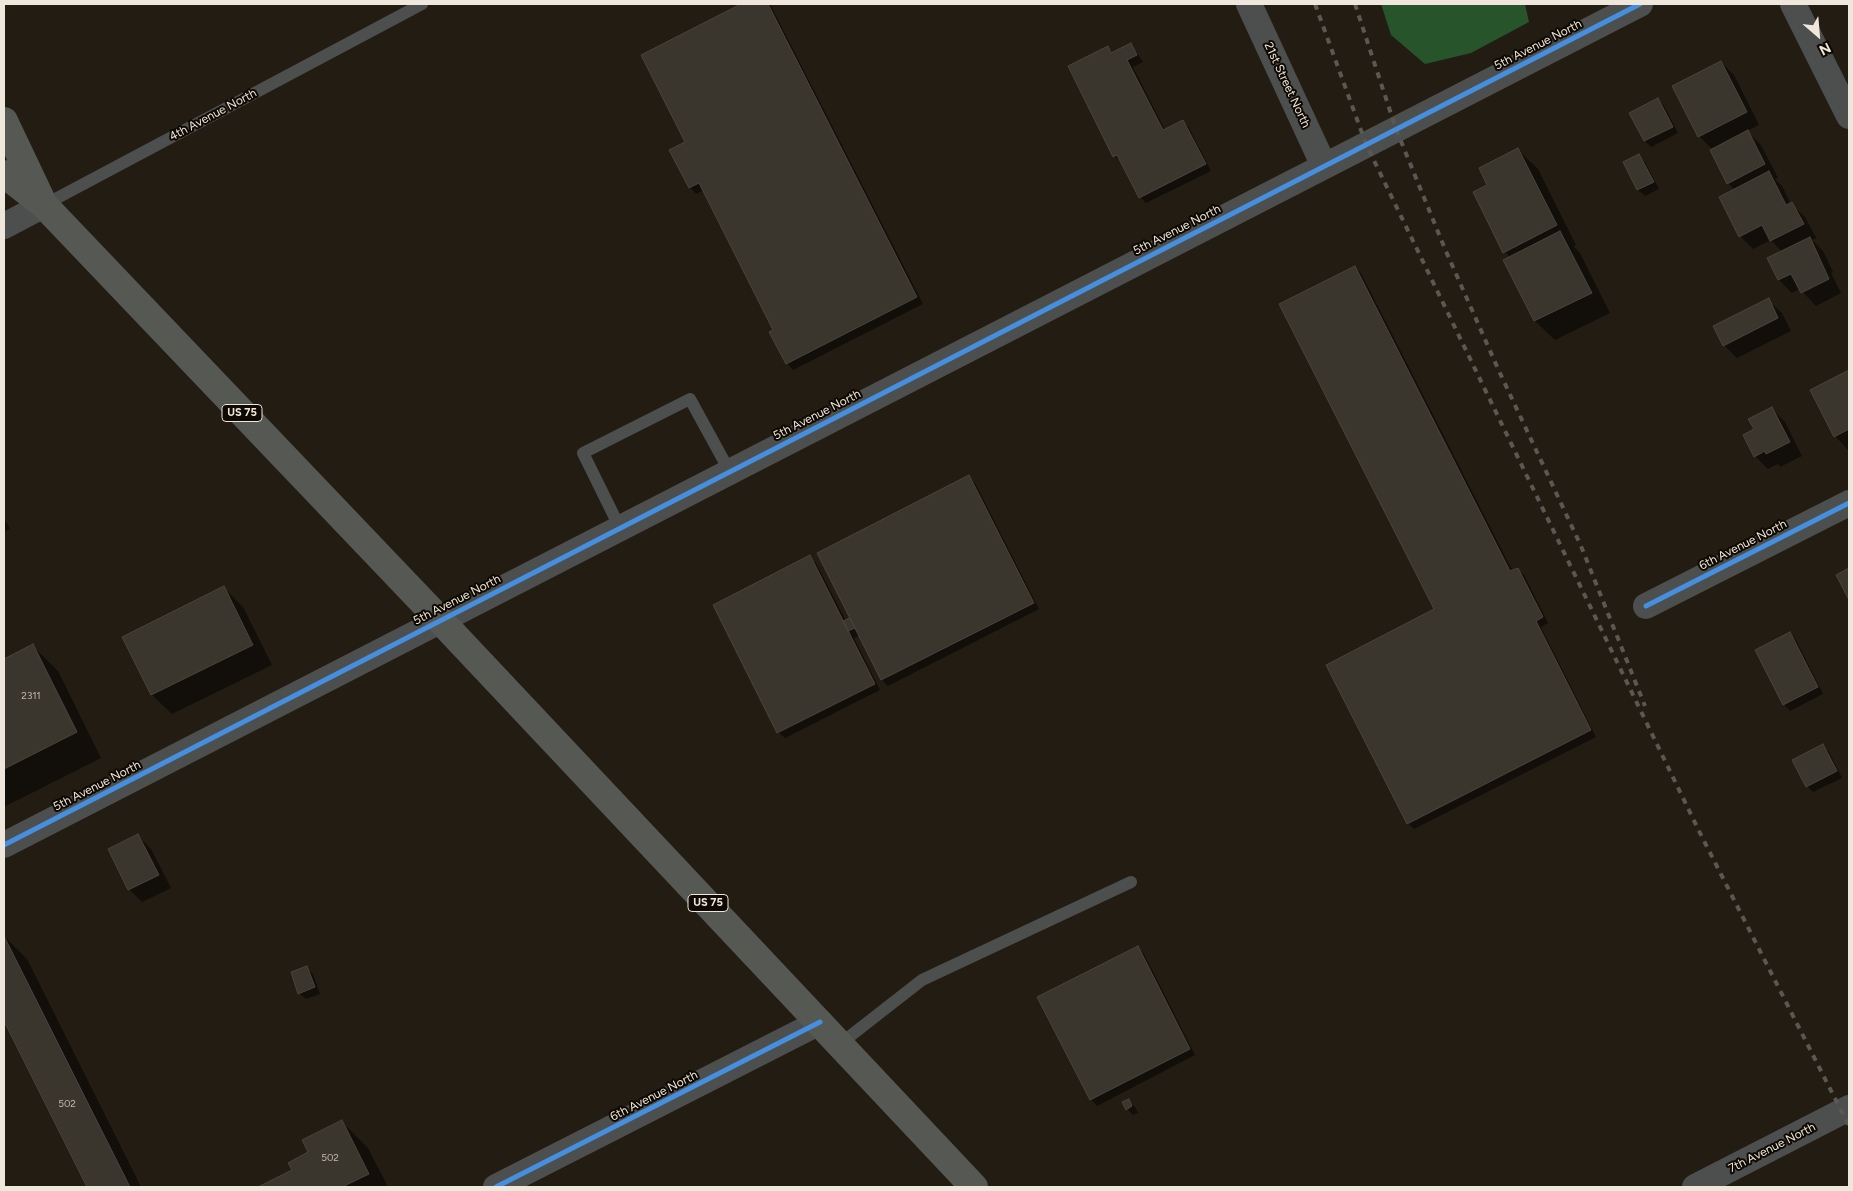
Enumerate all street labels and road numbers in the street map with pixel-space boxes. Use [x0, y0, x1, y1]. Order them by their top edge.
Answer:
street label: 5th Avenue North [1492, 17, 1584, 73]
street label: 21st Street North [1261, 40, 1313, 130]
street label: 4th Avenue North [167, 86, 259, 144]
street label: 5th Avenue North [1131, 202, 1223, 258]
street label: 5th Avenue North [771, 387, 863, 443]
road number: US 75 [222, 404, 262, 422]
street label: 6th Avenue North [1697, 517, 1789, 573]
street label: 5th Avenue North [411, 572, 503, 628]
street label: 5th Avenue North [51, 758, 143, 814]
road number: US 75 [688, 894, 728, 911]
street label: 6th Avenue North [608, 1068, 700, 1124]
street label: 7th Avenue North [1726, 1120, 1818, 1176]

